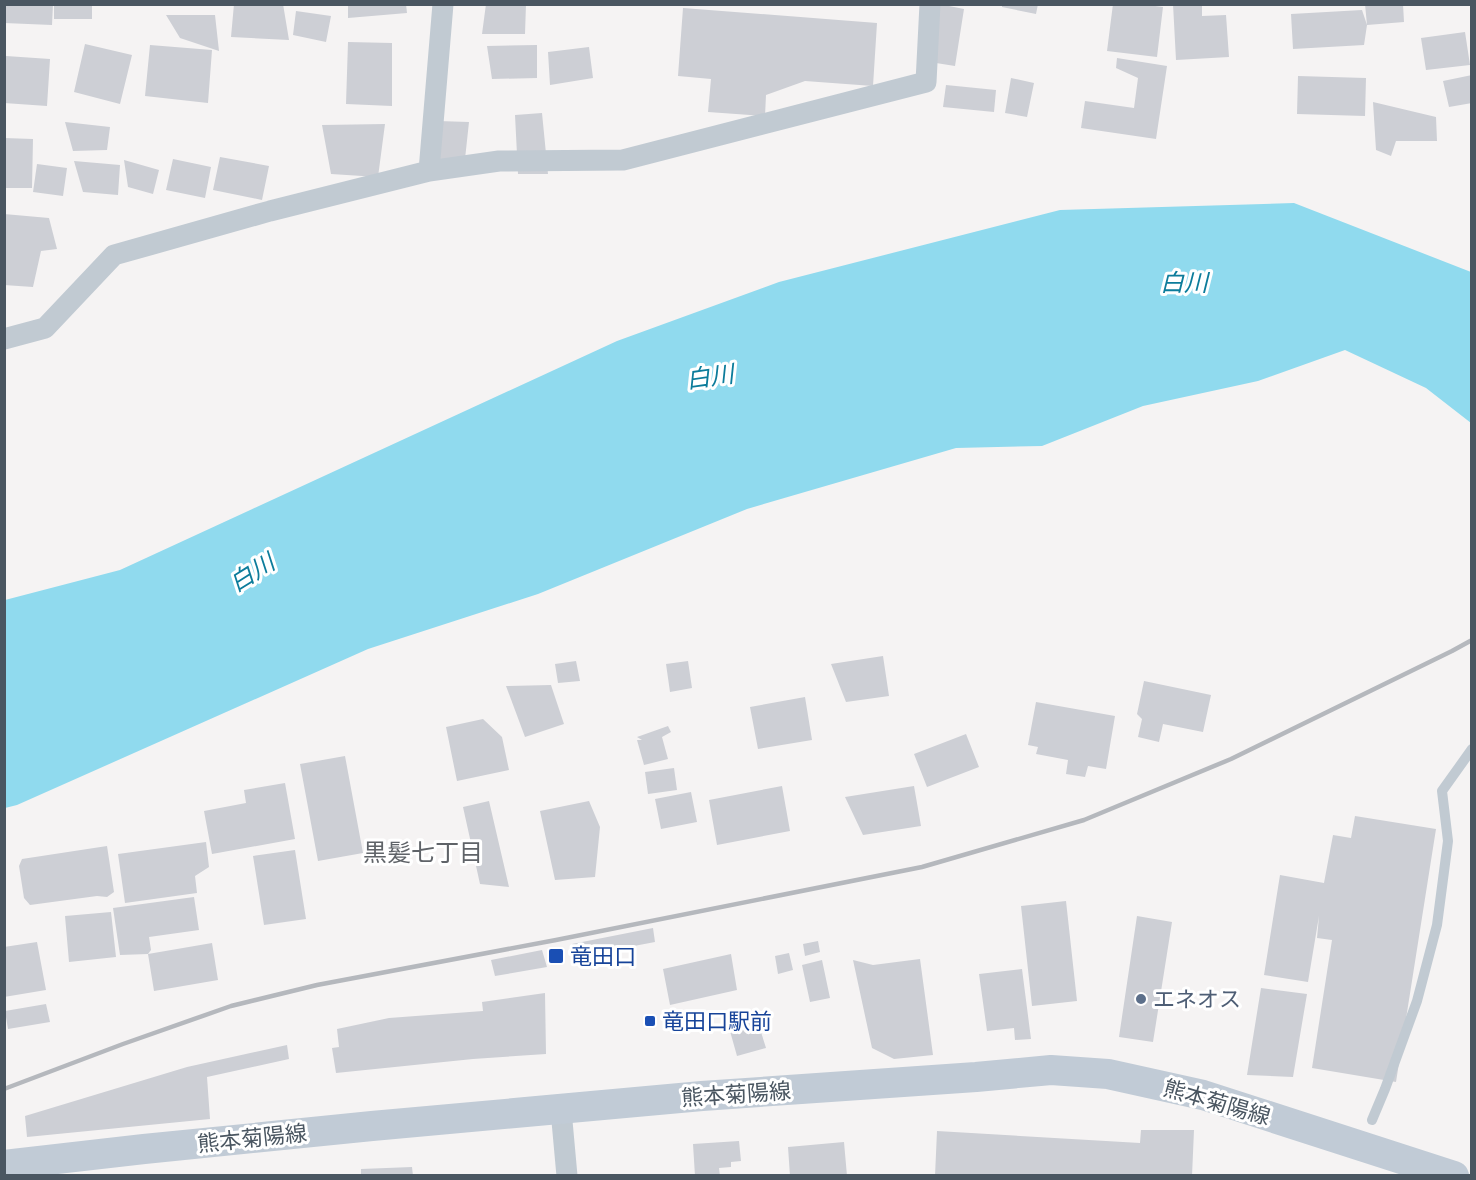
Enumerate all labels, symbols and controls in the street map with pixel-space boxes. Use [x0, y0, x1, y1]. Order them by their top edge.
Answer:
water label: 白川 [1160, 269, 1211, 297]
water label: 白川 [684, 359, 739, 394]
water label: 白川 [224, 547, 282, 598]
district label: 黒髪七丁目 [363, 839, 483, 867]
place label: 竜田口 [570, 944, 636, 970]
marker: 竜田口 [547, 947, 565, 965]
place label: エネオス [1153, 987, 1241, 1013]
marker: エネオス [1134, 992, 1148, 1006]
place label: 竜田口駅前 [662, 1009, 772, 1035]
marker: 竜田口駅前 [643, 1014, 657, 1028]
street label: 熊本菊陽線 [1160, 1075, 1273, 1131]
street label: 熊本菊陽線 [680, 1078, 792, 1112]
street label: 熊本菊陽線 [196, 1120, 308, 1158]

